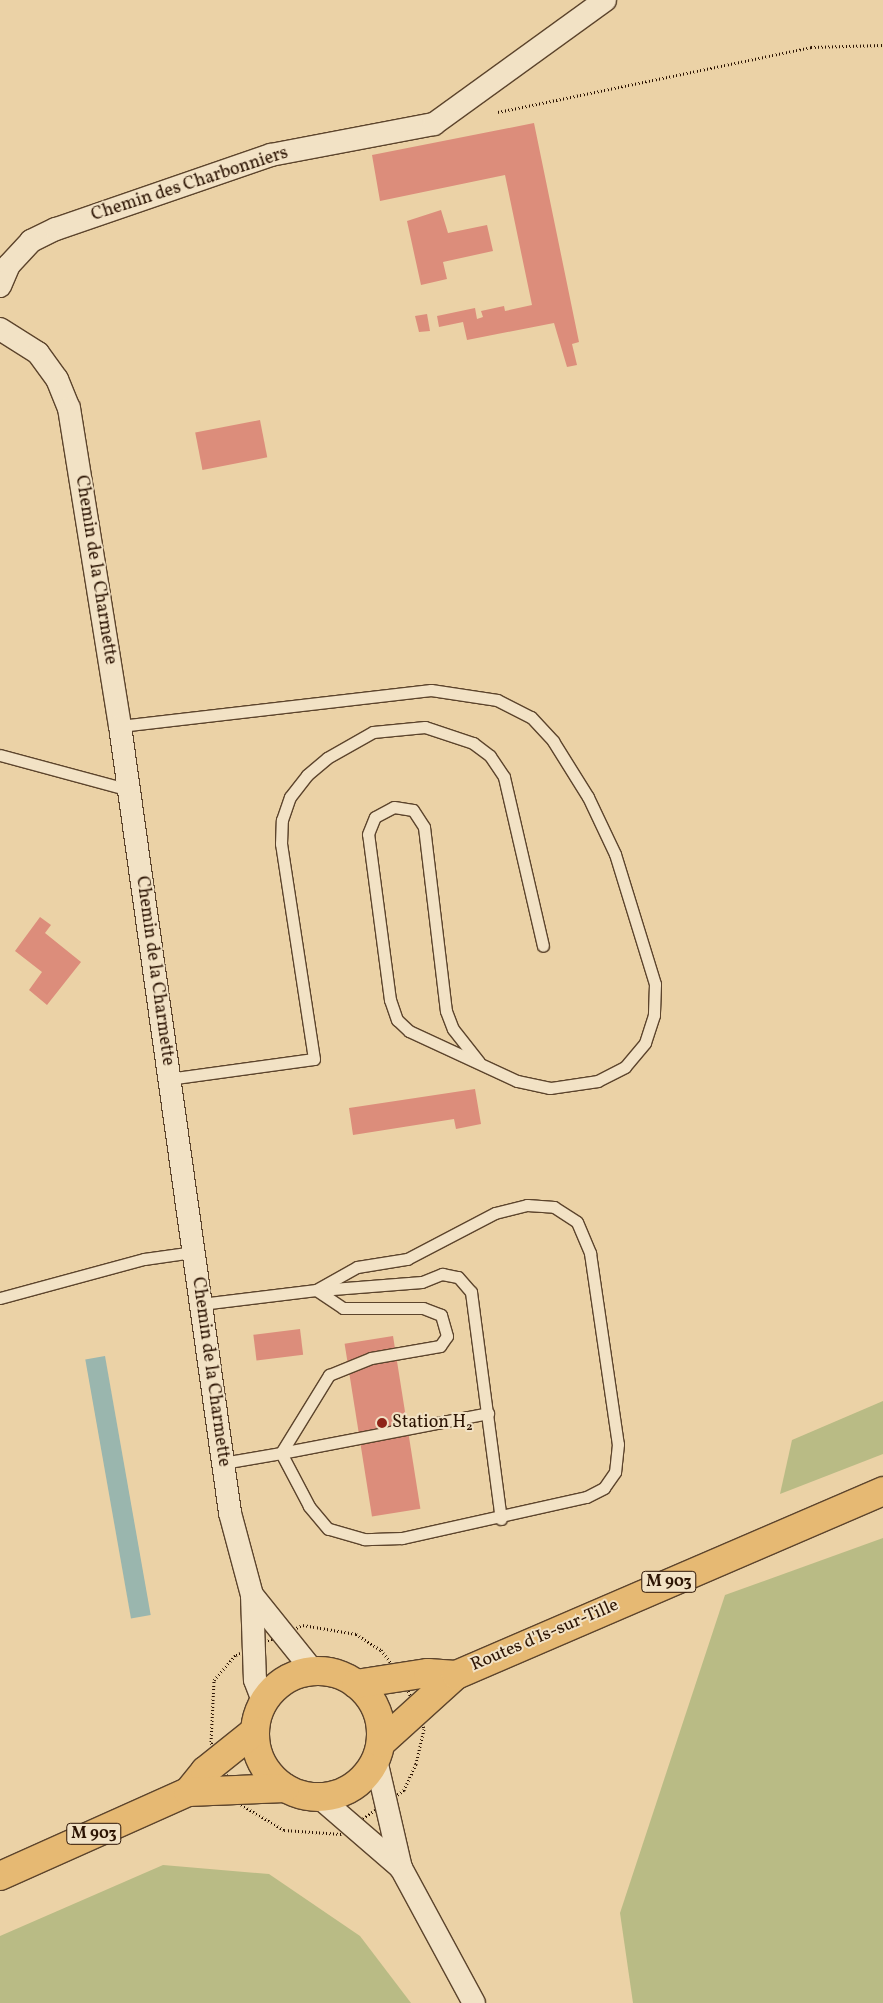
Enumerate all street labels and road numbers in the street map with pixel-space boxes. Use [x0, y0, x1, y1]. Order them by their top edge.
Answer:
street label: Chemin des Charbonniers [89, 143, 291, 227]
street label: Chemin de la Charmette [69, 474, 121, 666]
street label: Chemin de la Charmette [130, 875, 178, 1067]
street label: Chemin de la Charmette [186, 1276, 234, 1468]
road number: M 903 [640, 1568, 698, 1595]
street label: Routes d'Is-sur-Tille [468, 1595, 622, 1677]
road number: M 903 [65, 1820, 123, 1848]

